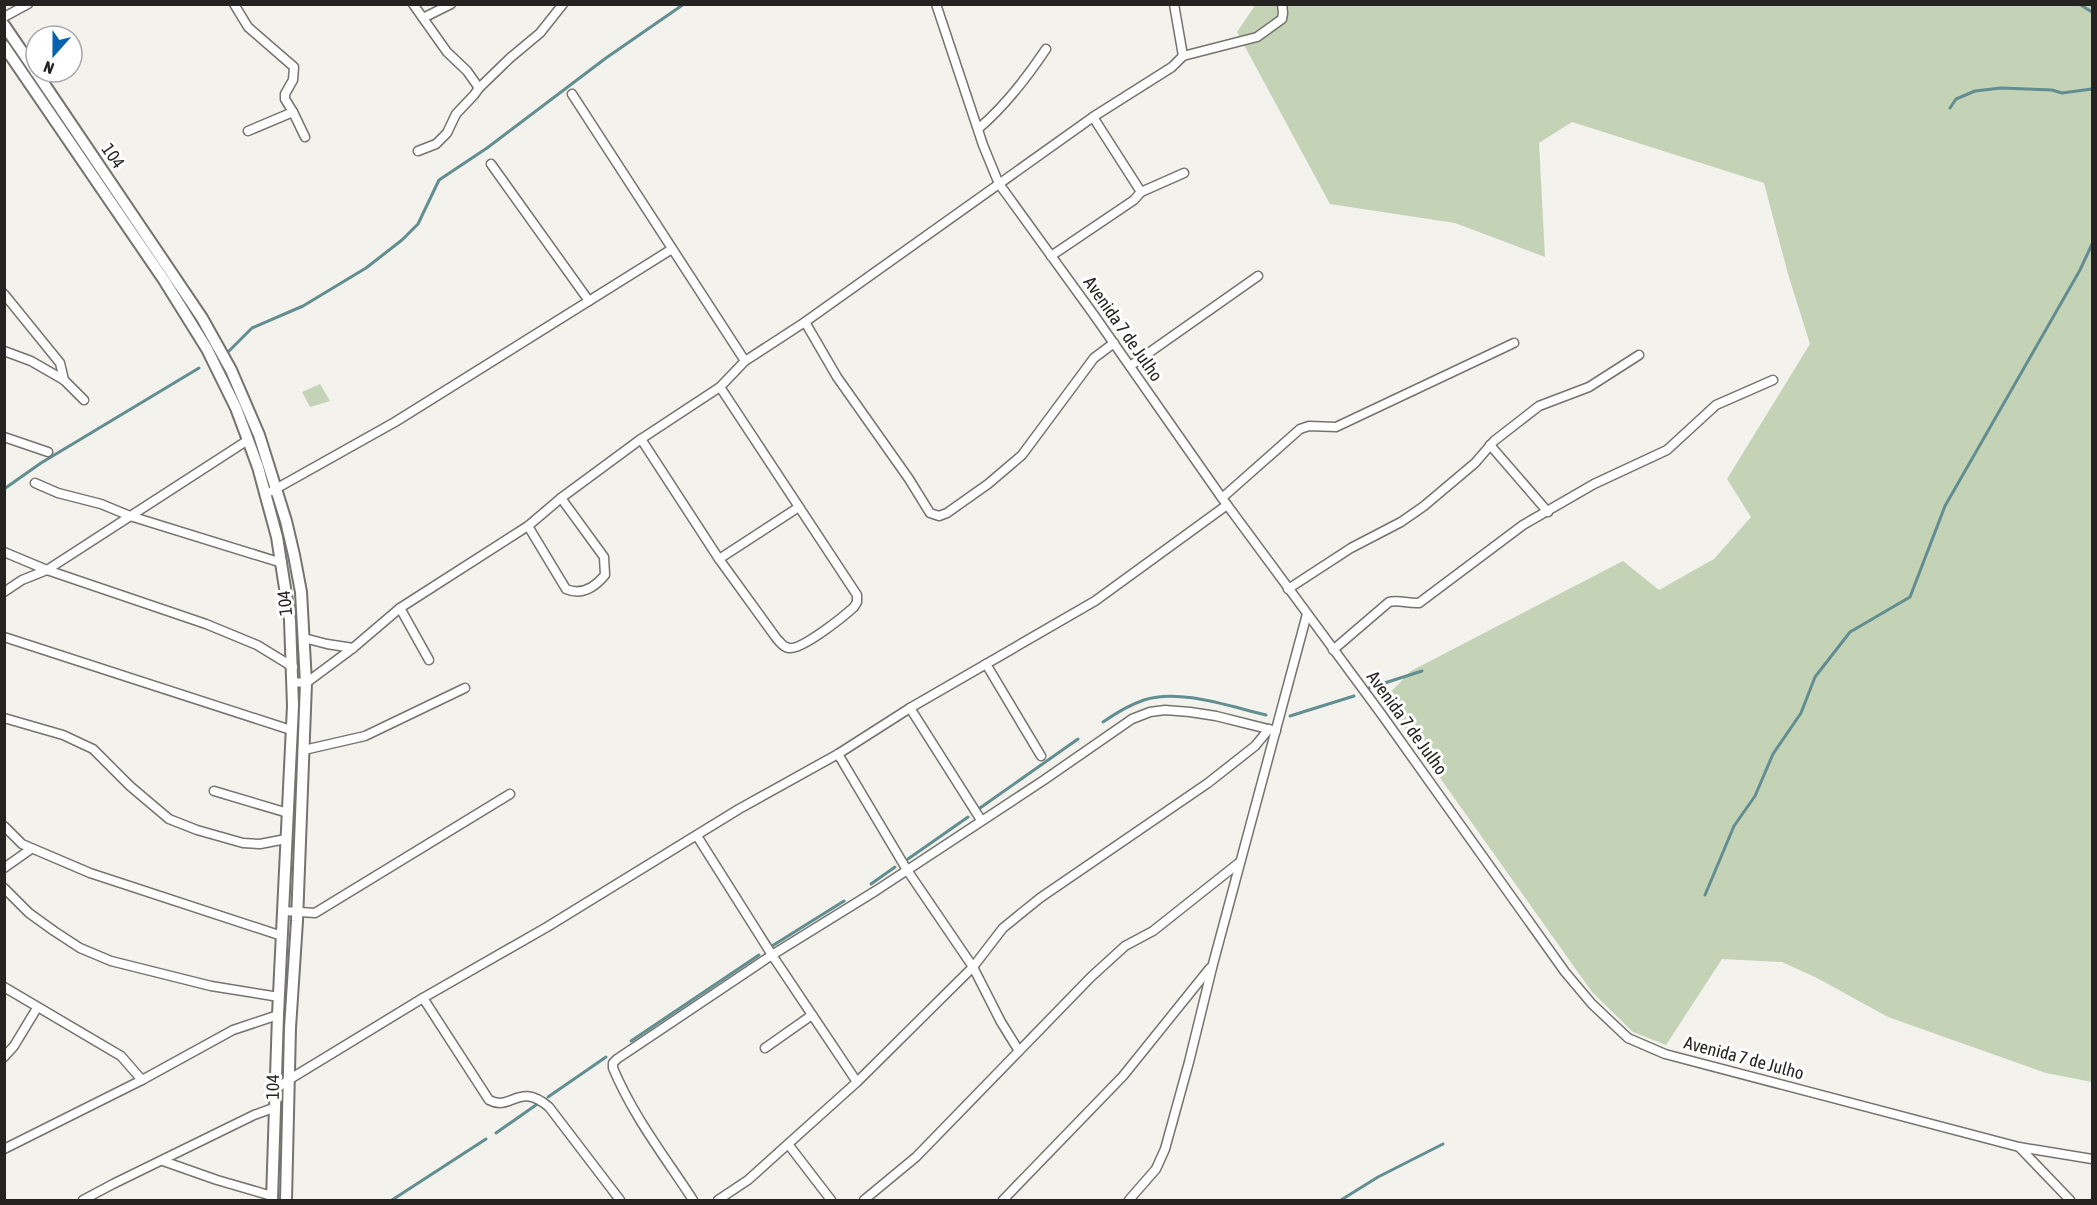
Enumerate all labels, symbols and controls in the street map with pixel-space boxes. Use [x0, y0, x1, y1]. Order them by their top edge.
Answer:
north arrow [24, 24, 84, 84]
text: N [41, 58, 56, 78]
street label: 104 [98, 139, 129, 172]
street label: Avenida 7 de Julho [1080, 272, 1167, 385]
street label: 104 [273, 589, 296, 617]
street label: Avenida 7 de Julho [1363, 667, 1452, 779]
street label: Avenida 7 de Julho [1682, 1031, 1806, 1084]
street label: 104 [262, 1074, 283, 1100]

